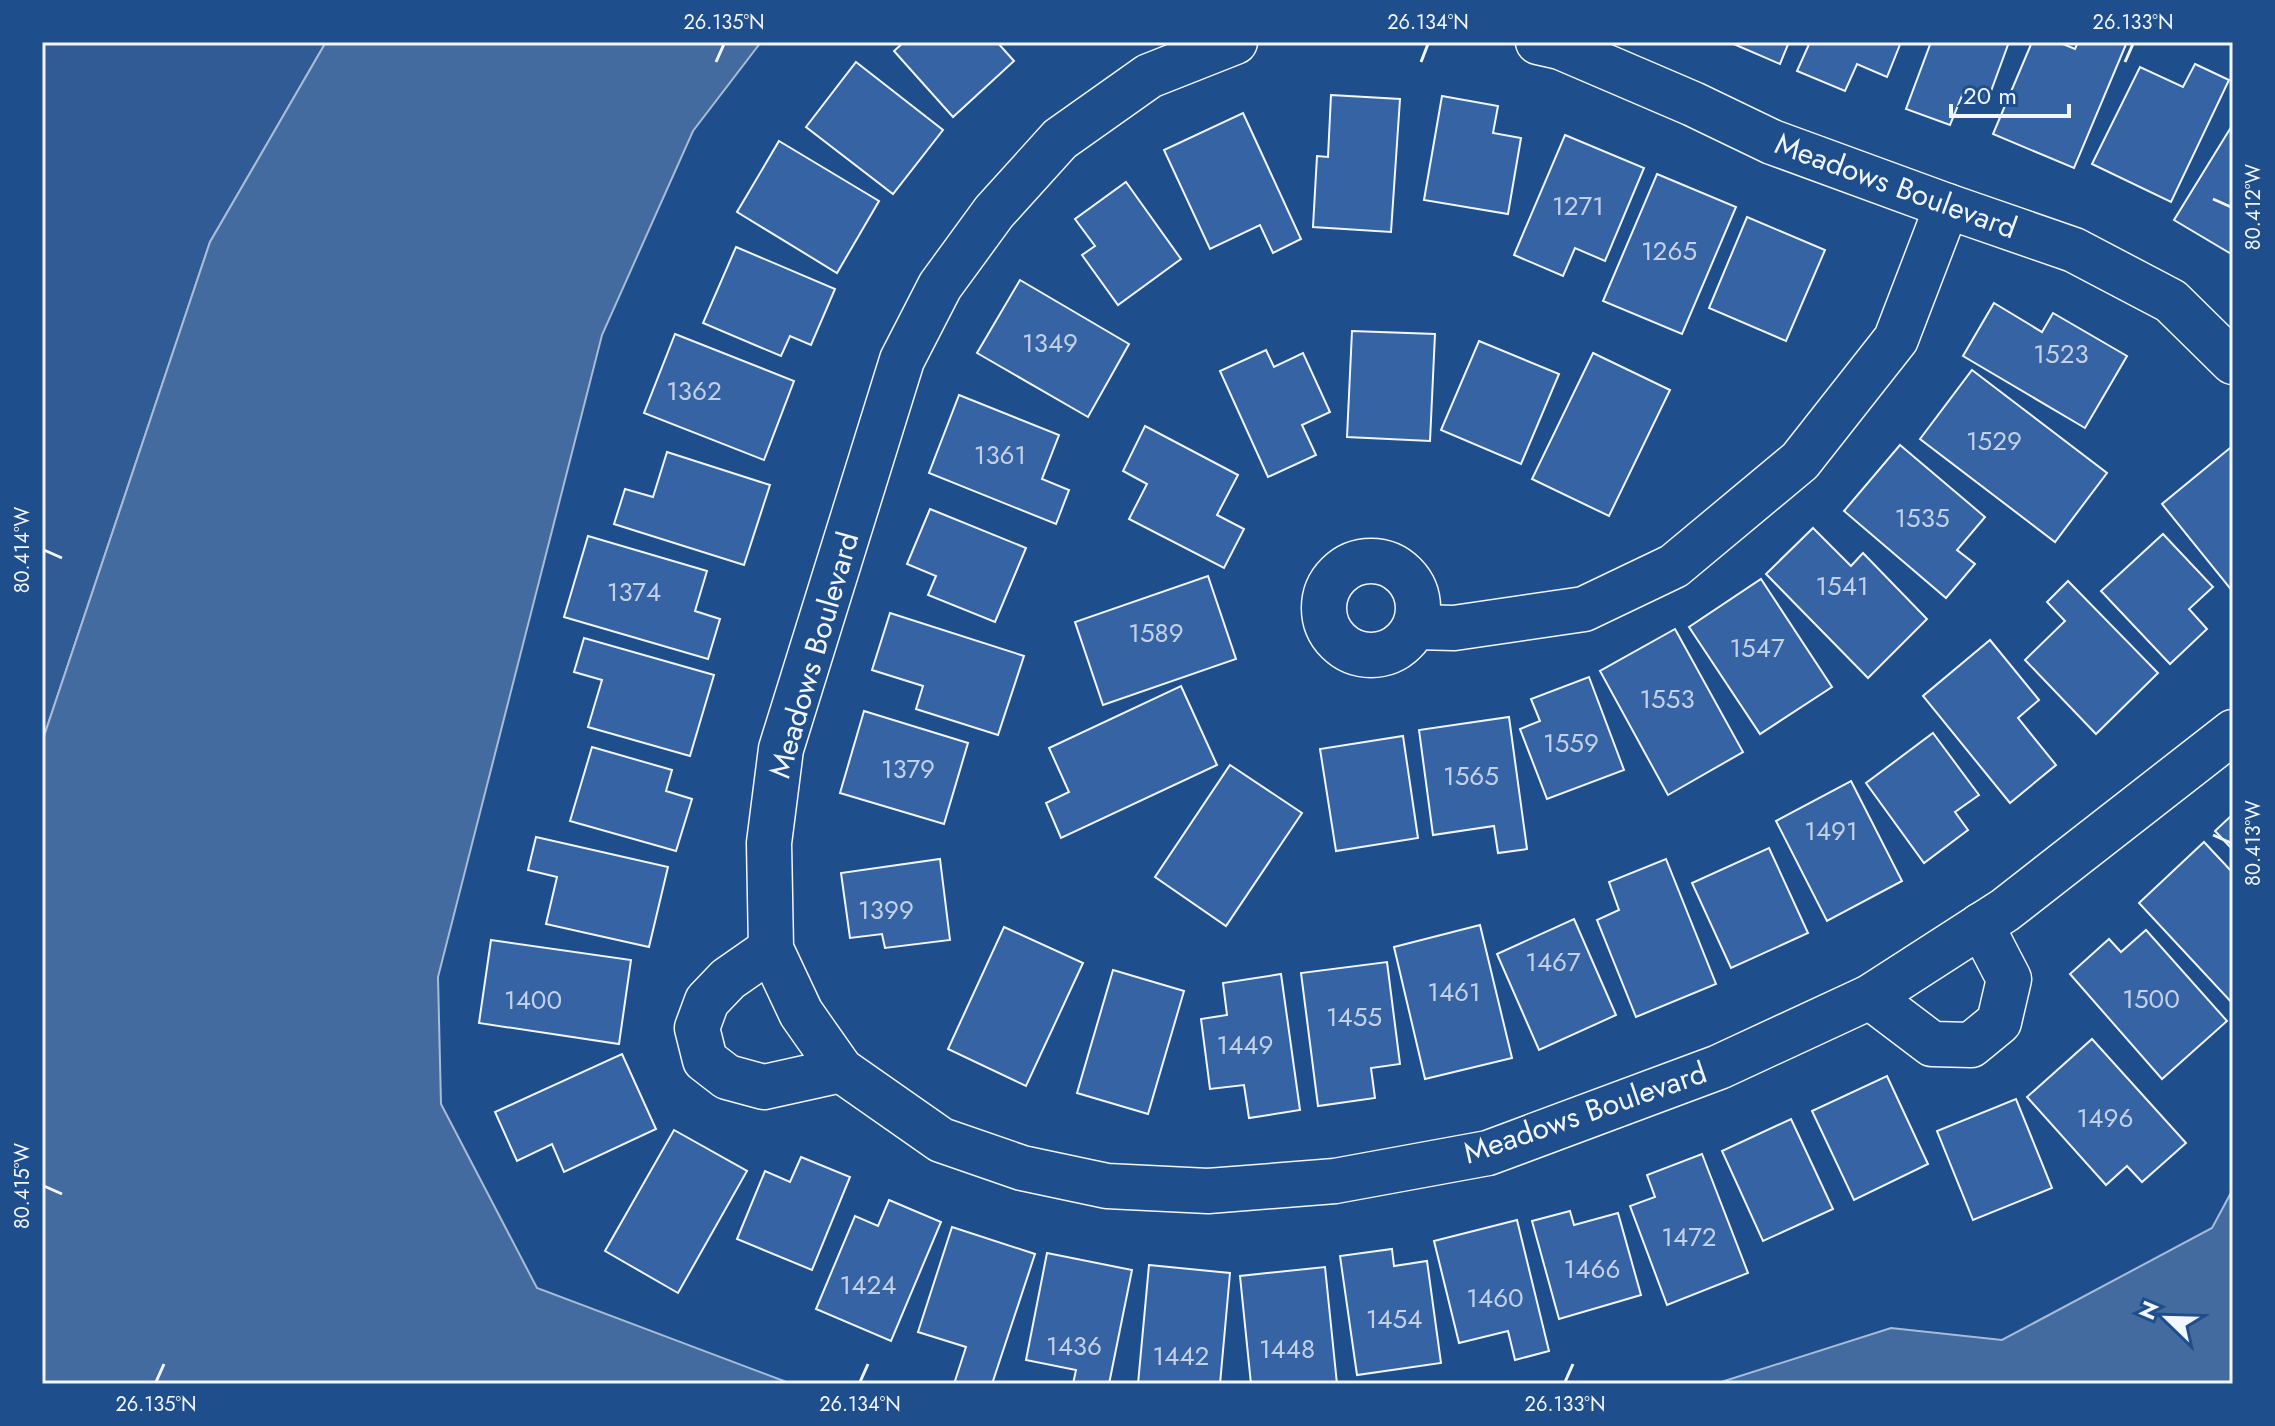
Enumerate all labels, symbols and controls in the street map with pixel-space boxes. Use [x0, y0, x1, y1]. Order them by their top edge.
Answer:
text: 26.135°N [683, 8, 765, 37]
text: 26.134°N [1387, 8, 1469, 37]
text: 26.133°N [2093, 8, 2173, 37]
scale bar [1951, 68, 2069, 118]
text: 20 m [1963, 78, 2017, 113]
street label: Meadows Boulevard [1769, 122, 2023, 249]
text: 80.412°W [2239, 164, 2268, 250]
house number: 1271 [1552, 187, 1604, 225]
house number: 1265 [1641, 232, 1697, 270]
house number: 1349 [1022, 324, 1078, 362]
house number: 1523 [2033, 335, 2089, 373]
house number: 1362 [666, 372, 722, 410]
house number: 1529 [1966, 422, 2022, 460]
house number: 1361 [974, 436, 1026, 474]
house number: 1535 [1894, 499, 1950, 537]
text: 80.414°W [8, 507, 37, 593]
street label: Meadows Boulevard [758, 527, 869, 783]
house number: 1541 [1815, 567, 1869, 605]
house number: 1374 [607, 573, 661, 611]
house number: 1589 [1128, 614, 1184, 652]
house number: 1547 [1729, 629, 1785, 667]
house number: 1553 [1639, 680, 1695, 718]
house number: 1559 [1543, 724, 1599, 762]
house number: 1379 [881, 750, 935, 788]
house number: 1565 [1443, 757, 1499, 795]
text: 80.413°W [2239, 800, 2268, 886]
house number: 1491 [1804, 812, 1858, 850]
house number: 1399 [858, 891, 914, 929]
house number: 1467 [1525, 943, 1581, 981]
house number: 1461 [1427, 973, 1481, 1011]
house number: 1500 [2122, 980, 2180, 1018]
house number: 1400 [504, 981, 562, 1019]
house number: 1455 [1326, 998, 1382, 1036]
house number: 1449 [1217, 1026, 1274, 1064]
street label: Meadows Boulevard [1458, 1051, 1712, 1174]
house number: 1496 [2077, 1099, 2133, 1137]
text: 80.415°W [8, 1143, 37, 1229]
house number: 1472 [1661, 1218, 1717, 1256]
house number: 1466 [1564, 1250, 1620, 1288]
house number: 1424 [840, 1266, 896, 1304]
north arrow [2127, 1278, 2207, 1358]
house number: 1460 [1466, 1279, 1524, 1317]
text: N [2130, 1296, 2167, 1324]
house number: 1454 [1366, 1300, 1422, 1338]
house number: 1436 [1046, 1327, 1102, 1365]
house number: 1448 [1259, 1330, 1315, 1368]
house number: 1442 [1153, 1337, 1209, 1375]
text: 26.135°N [115, 1390, 197, 1419]
text: 26.134°N [819, 1390, 901, 1419]
text: 26.133°N [1525, 1390, 1605, 1419]

